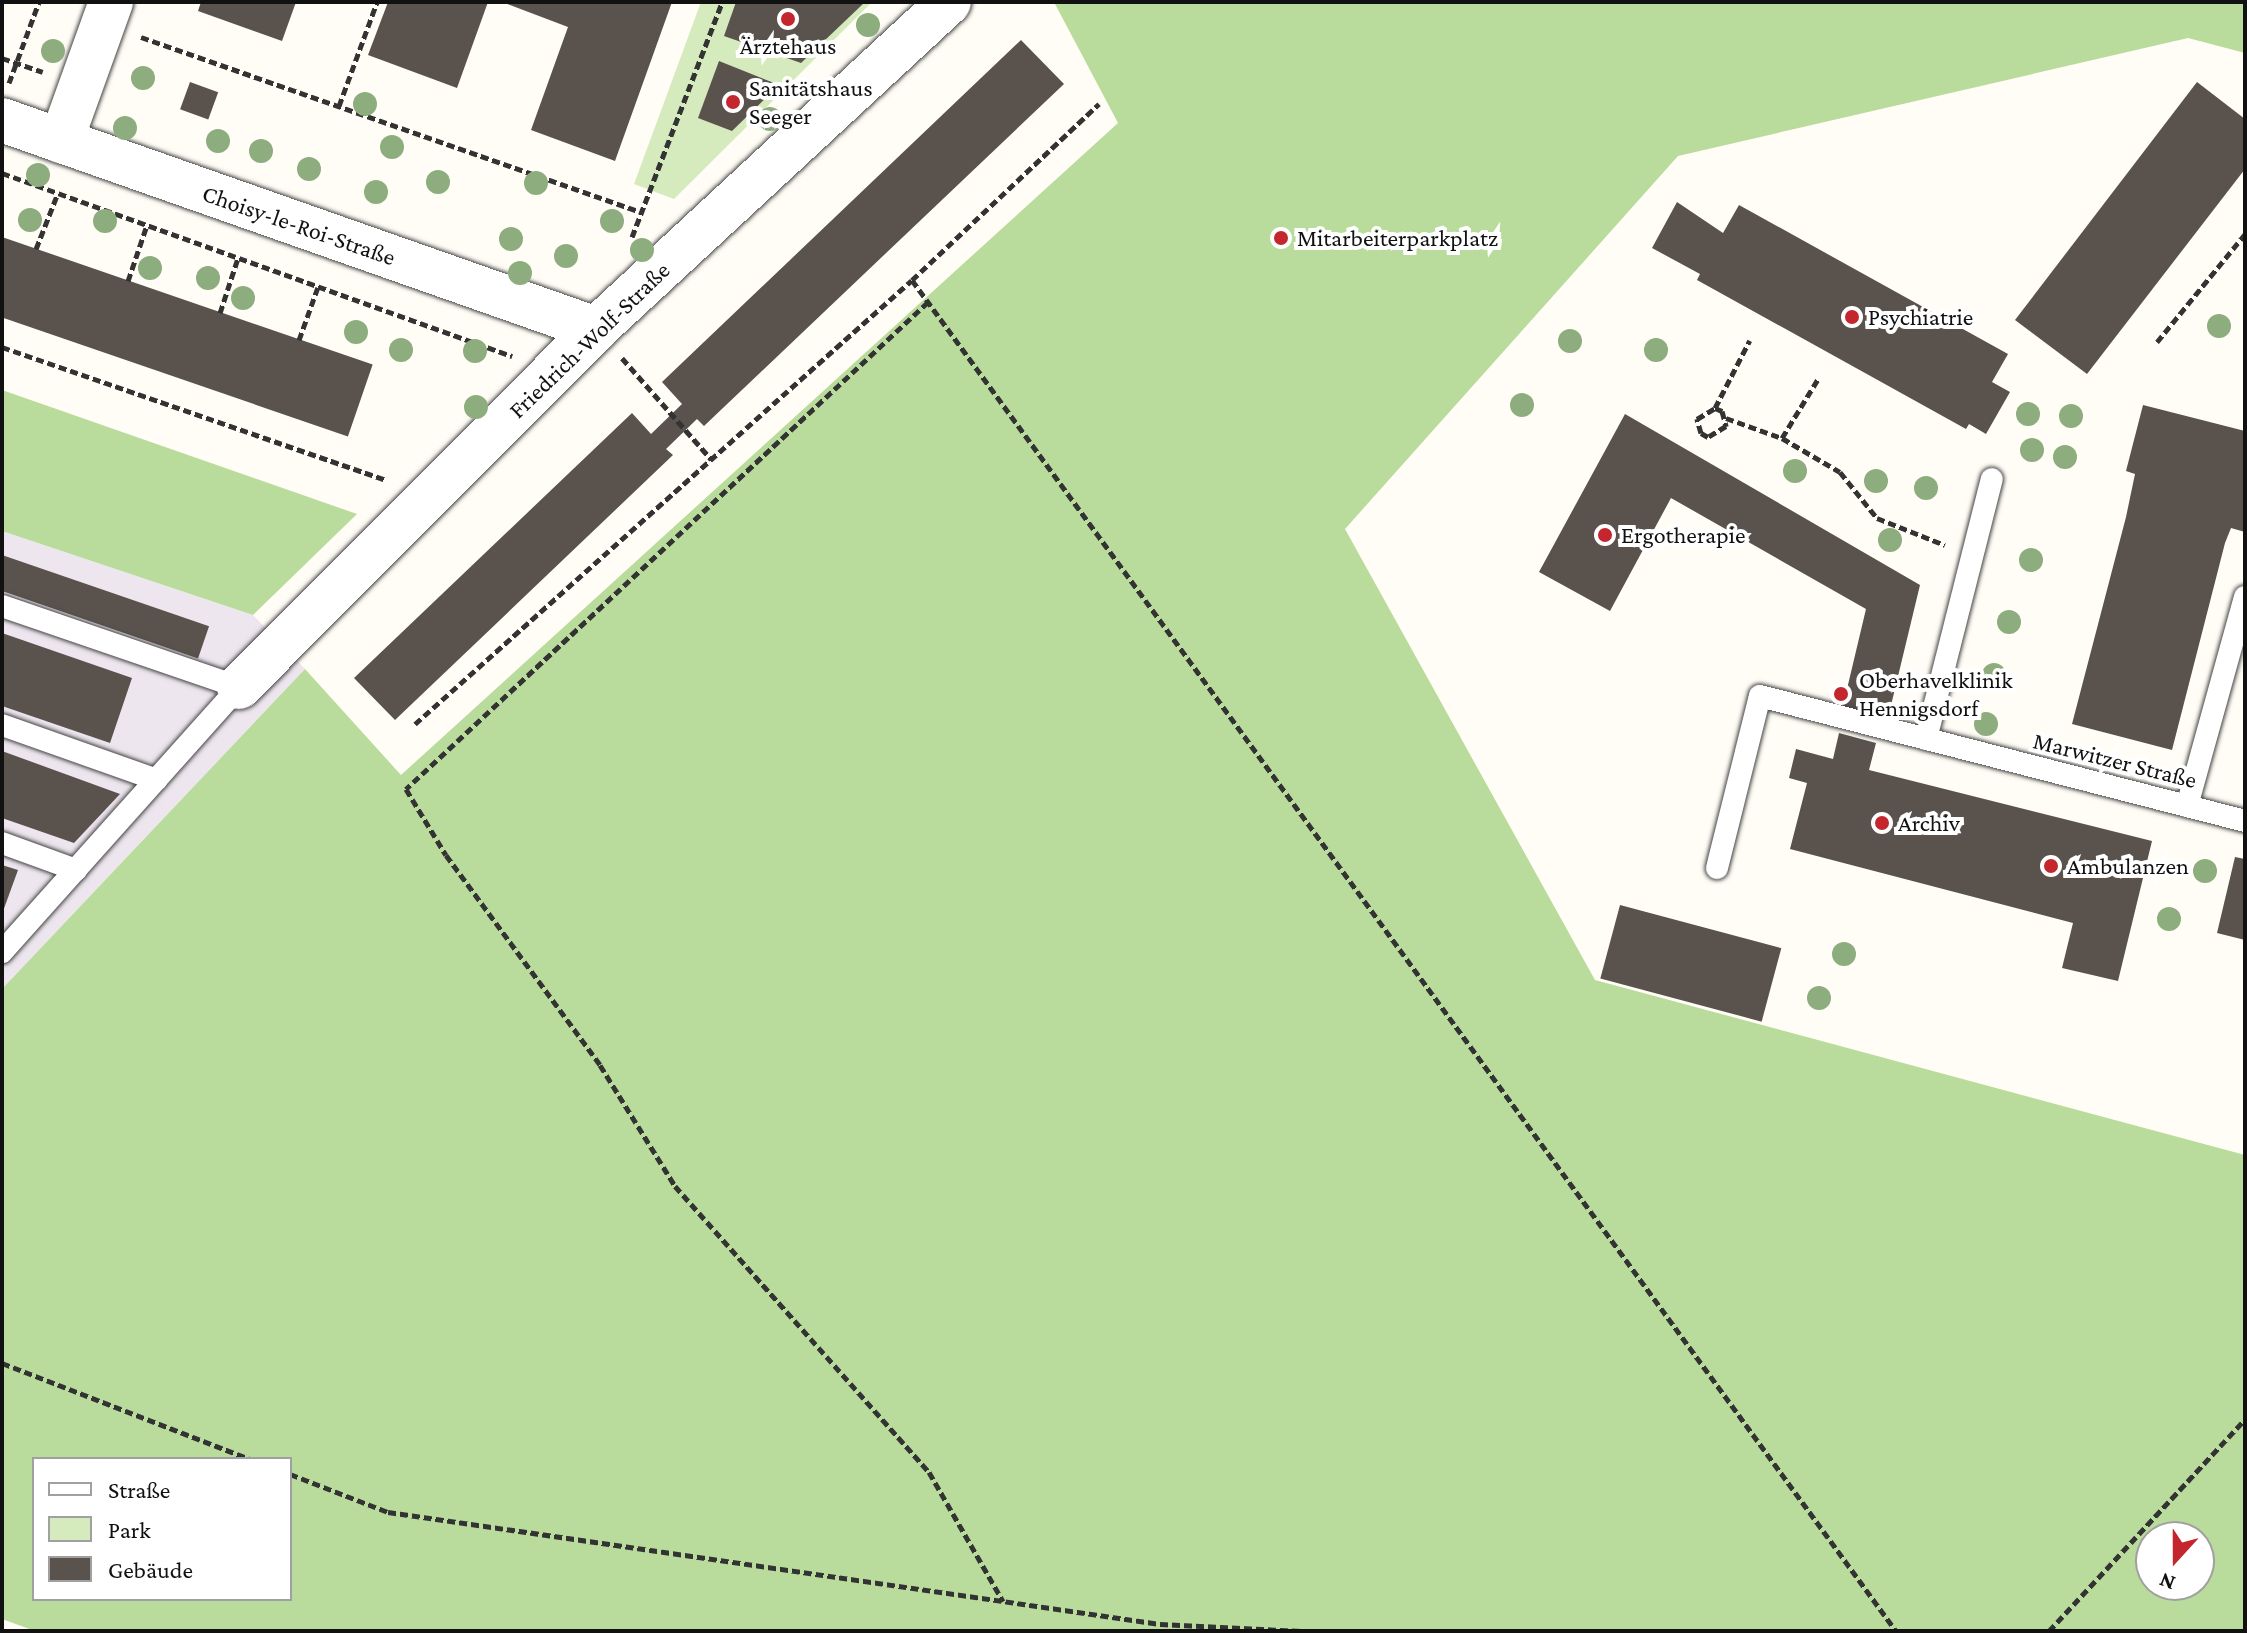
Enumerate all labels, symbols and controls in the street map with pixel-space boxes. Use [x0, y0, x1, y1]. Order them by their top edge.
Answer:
marker: Ärztehaus [779, 10, 797, 28]
place label: Ärztehaus [740, 32, 836, 60]
place label: Sanitätshaus Seeger [749, 74, 873, 130]
marker: Sanitätshaus Seeger [724, 93, 742, 111]
street label: Choisy-le-Roi-Straße [199, 178, 399, 272]
place label: Mitarbeiterparkplatz [1297, 224, 1498, 252]
marker: Mitarbeiterparkplatz [1272, 229, 1290, 247]
street label: Friedrich-Wolf-Straße [502, 256, 676, 424]
place label: Psychiatrie [1868, 303, 1973, 331]
marker: Psychiatrie [1843, 308, 1861, 326]
place label: Ergotherapie [1621, 521, 1746, 549]
marker: Ergotherapie [1596, 526, 1614, 544]
place label: Oberhavelklinik Hennigsdorf [1859, 666, 2013, 722]
marker: Oberhavelklinik Hennigsdorf [1830, 683, 1852, 705]
street label: Marwitzer Straße [2030, 726, 2200, 794]
place label: Archiv [1898, 809, 1960, 837]
marker: Archiv [1873, 814, 1891, 832]
place label: Ambulanzen [2067, 852, 2189, 880]
marker: Ambulanzen [2042, 857, 2060, 875]
legend [32, 1457, 292, 1601]
text: Straße [108, 1476, 170, 1503]
text: Park [108, 1516, 151, 1543]
north arrow [2135, 1521, 2215, 1601]
text: Gebäude [108, 1556, 193, 1583]
text: N [2155, 1568, 2178, 1596]

